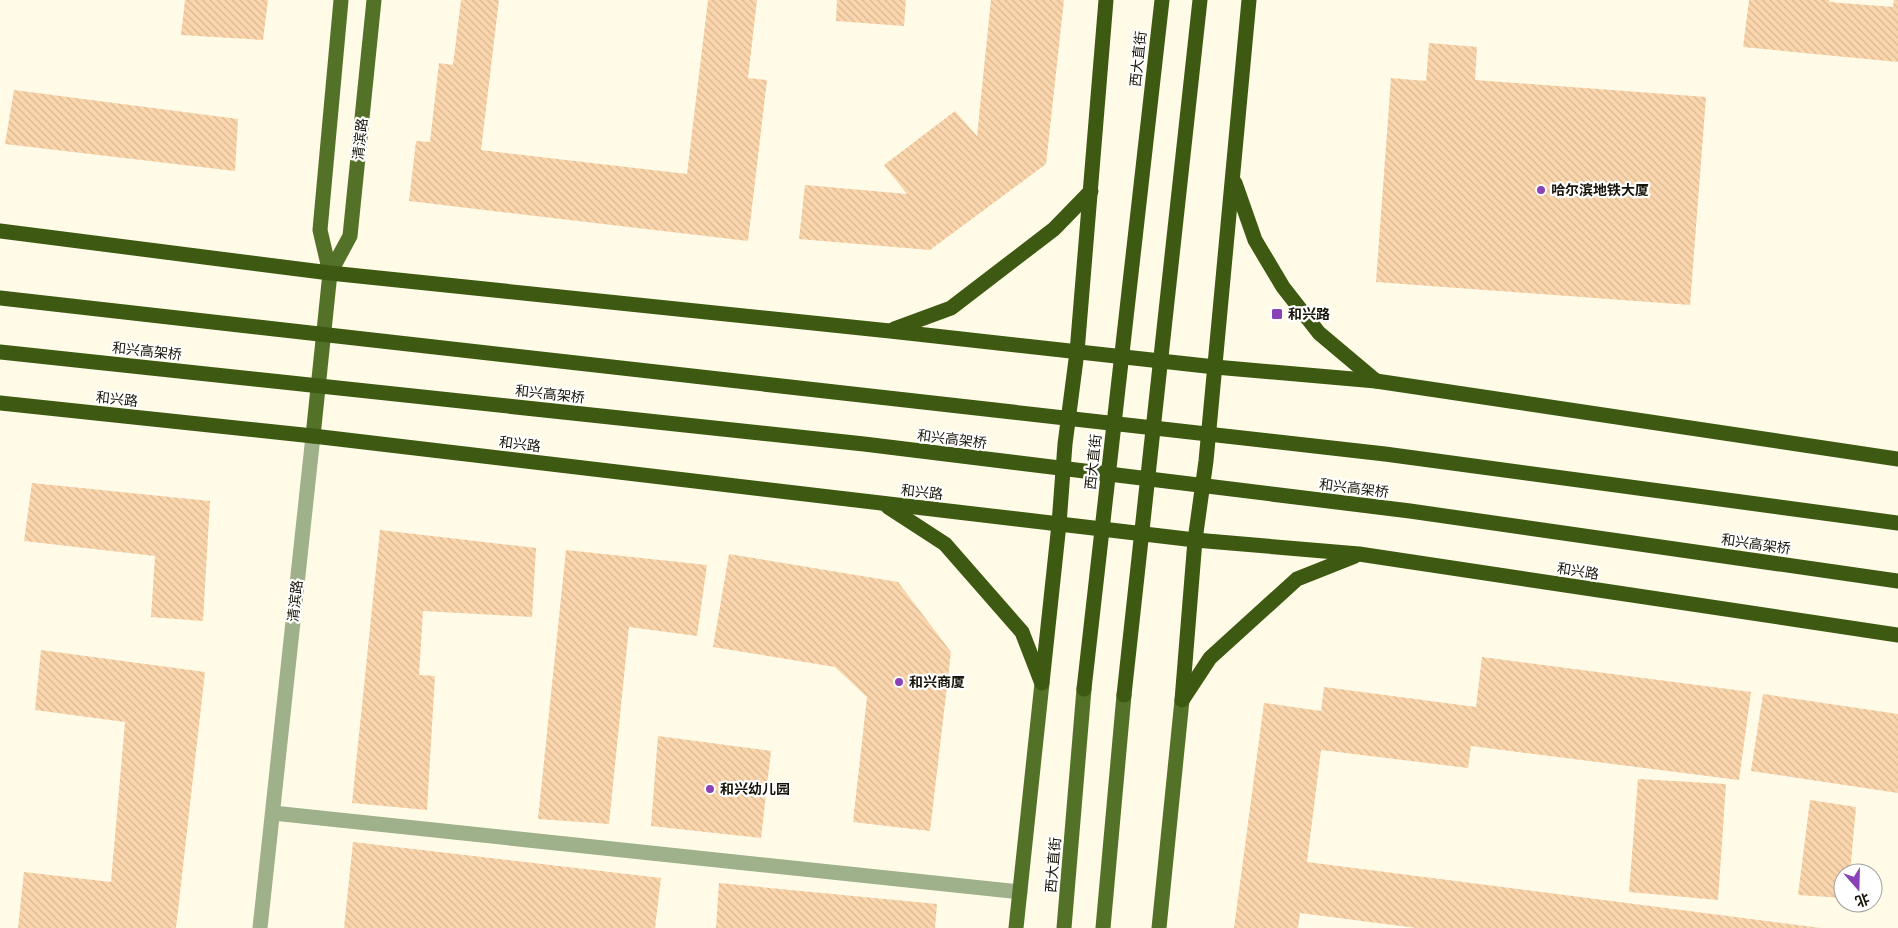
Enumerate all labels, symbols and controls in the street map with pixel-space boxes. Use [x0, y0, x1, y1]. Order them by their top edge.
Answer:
street label: 西大直街 [1126, 30, 1151, 88]
street label: 清滨路 [349, 117, 372, 161]
place label: 哈尔滨地铁大厦 [1551, 181, 1649, 200]
marker: 哈尔滨地铁大厦 [1535, 184, 1547, 196]
place label: 和兴路 [1288, 305, 1330, 324]
marker: 和兴路 [1270, 307, 1284, 321]
street label: 和兴高架桥 [111, 338, 183, 365]
street label: 和兴高架桥 [514, 381, 586, 408]
street label: 和兴路 [95, 388, 139, 411]
street label: 和兴高架桥 [916, 426, 988, 453]
street label: 和兴路 [498, 433, 542, 456]
street label: 西大直街 [1081, 433, 1106, 491]
street label: 和兴高架桥 [1318, 475, 1390, 502]
street label: 和兴路 [900, 481, 944, 504]
street label: 和兴高架桥 [1720, 530, 1792, 559]
street label: 和兴路 [1556, 559, 1600, 584]
street label: 清滨路 [284, 579, 307, 623]
place label: 和兴商厦 [909, 673, 965, 692]
marker: 和兴商厦 [893, 676, 905, 688]
place label: 和兴幼儿园 [720, 780, 790, 799]
marker: 和兴幼儿园 [704, 783, 716, 795]
street label: 西大直街 [1042, 836, 1065, 894]
north arrow [1833, 863, 1883, 913]
text: 北 [1852, 888, 1872, 911]

